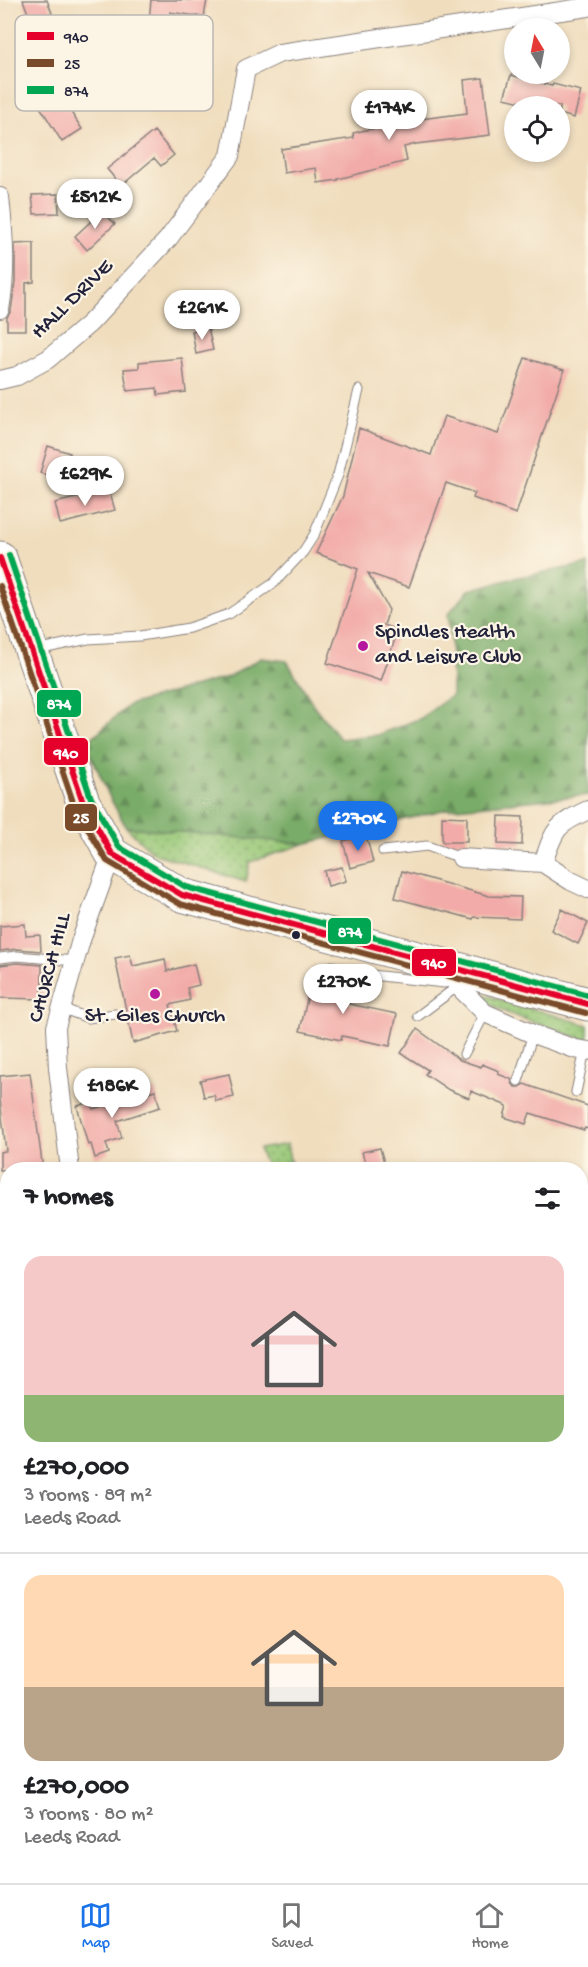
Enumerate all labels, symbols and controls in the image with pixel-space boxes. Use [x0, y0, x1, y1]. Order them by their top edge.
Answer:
legend [15, 15, 213, 111]
north arrow [504, 18, 570, 84]
map controls [504, 18, 570, 162]
text: 940 [63, 30, 89, 49]
text: 25 [64, 57, 80, 76]
text: 874 [64, 84, 89, 103]
pin: £174K [347, 90, 431, 141]
button: locate [504, 96, 570, 162]
text: £174K [365, 98, 413, 121]
pin: £512K [53, 179, 137, 230]
text: £512K [71, 187, 119, 210]
street label: HALL DRIVE [27, 254, 120, 345]
pin: £261K [160, 290, 244, 341]
text: £261K [178, 298, 226, 321]
pin: £629K [43, 456, 127, 507]
text: £629K [60, 464, 110, 487]
place label: Spindles Health and Leisure Club [375, 620, 522, 671]
marker: Spindles Health and Leisure Club [356, 639, 370, 653]
line badge: 874 [36, 689, 82, 718]
text: 874 [47, 697, 72, 716]
line badge: 940 [43, 737, 89, 766]
text: 940 [53, 746, 78, 765]
pin: £270K [316, 801, 400, 852]
line badge: 25 [64, 803, 98, 832]
text: £270K [332, 809, 384, 832]
text: 25 [73, 811, 90, 830]
street label: CHURCH HILL [24, 909, 78, 1026]
line badge: 874 [327, 917, 372, 945]
text: 874 [338, 925, 363, 944]
unlabelled marker [290, 929, 302, 941]
line badge: 940 [411, 948, 457, 977]
text: 940 [421, 956, 446, 975]
pin: £270K [301, 964, 385, 1015]
text: £270K [317, 972, 369, 995]
marker: St. Giles Church [148, 987, 162, 1001]
place label: St. Giles Church [85, 1004, 225, 1030]
pin: £186K [70, 1068, 154, 1119]
text: £186K [87, 1076, 137, 1099]
icon: filters [531, 1182, 564, 1215]
text: 7 homes [24, 1183, 113, 1214]
icon: home [240, 1295, 348, 1403]
text: £270,000 [24, 1454, 129, 1485]
text: 3 rooms · 89 m² [24, 1485, 152, 1508]
text: Leeds Road [24, 1508, 119, 1531]
icon: home [240, 1614, 348, 1722]
text: £270,000 [24, 1773, 129, 1804]
text: 3 rooms · 80 m² [24, 1804, 153, 1827]
text: Leeds Road [24, 1827, 119, 1850]
tab: Map [79, 1899, 112, 1954]
tab: Saved [271, 1899, 312, 1954]
tab: Home [471, 1899, 508, 1954]

